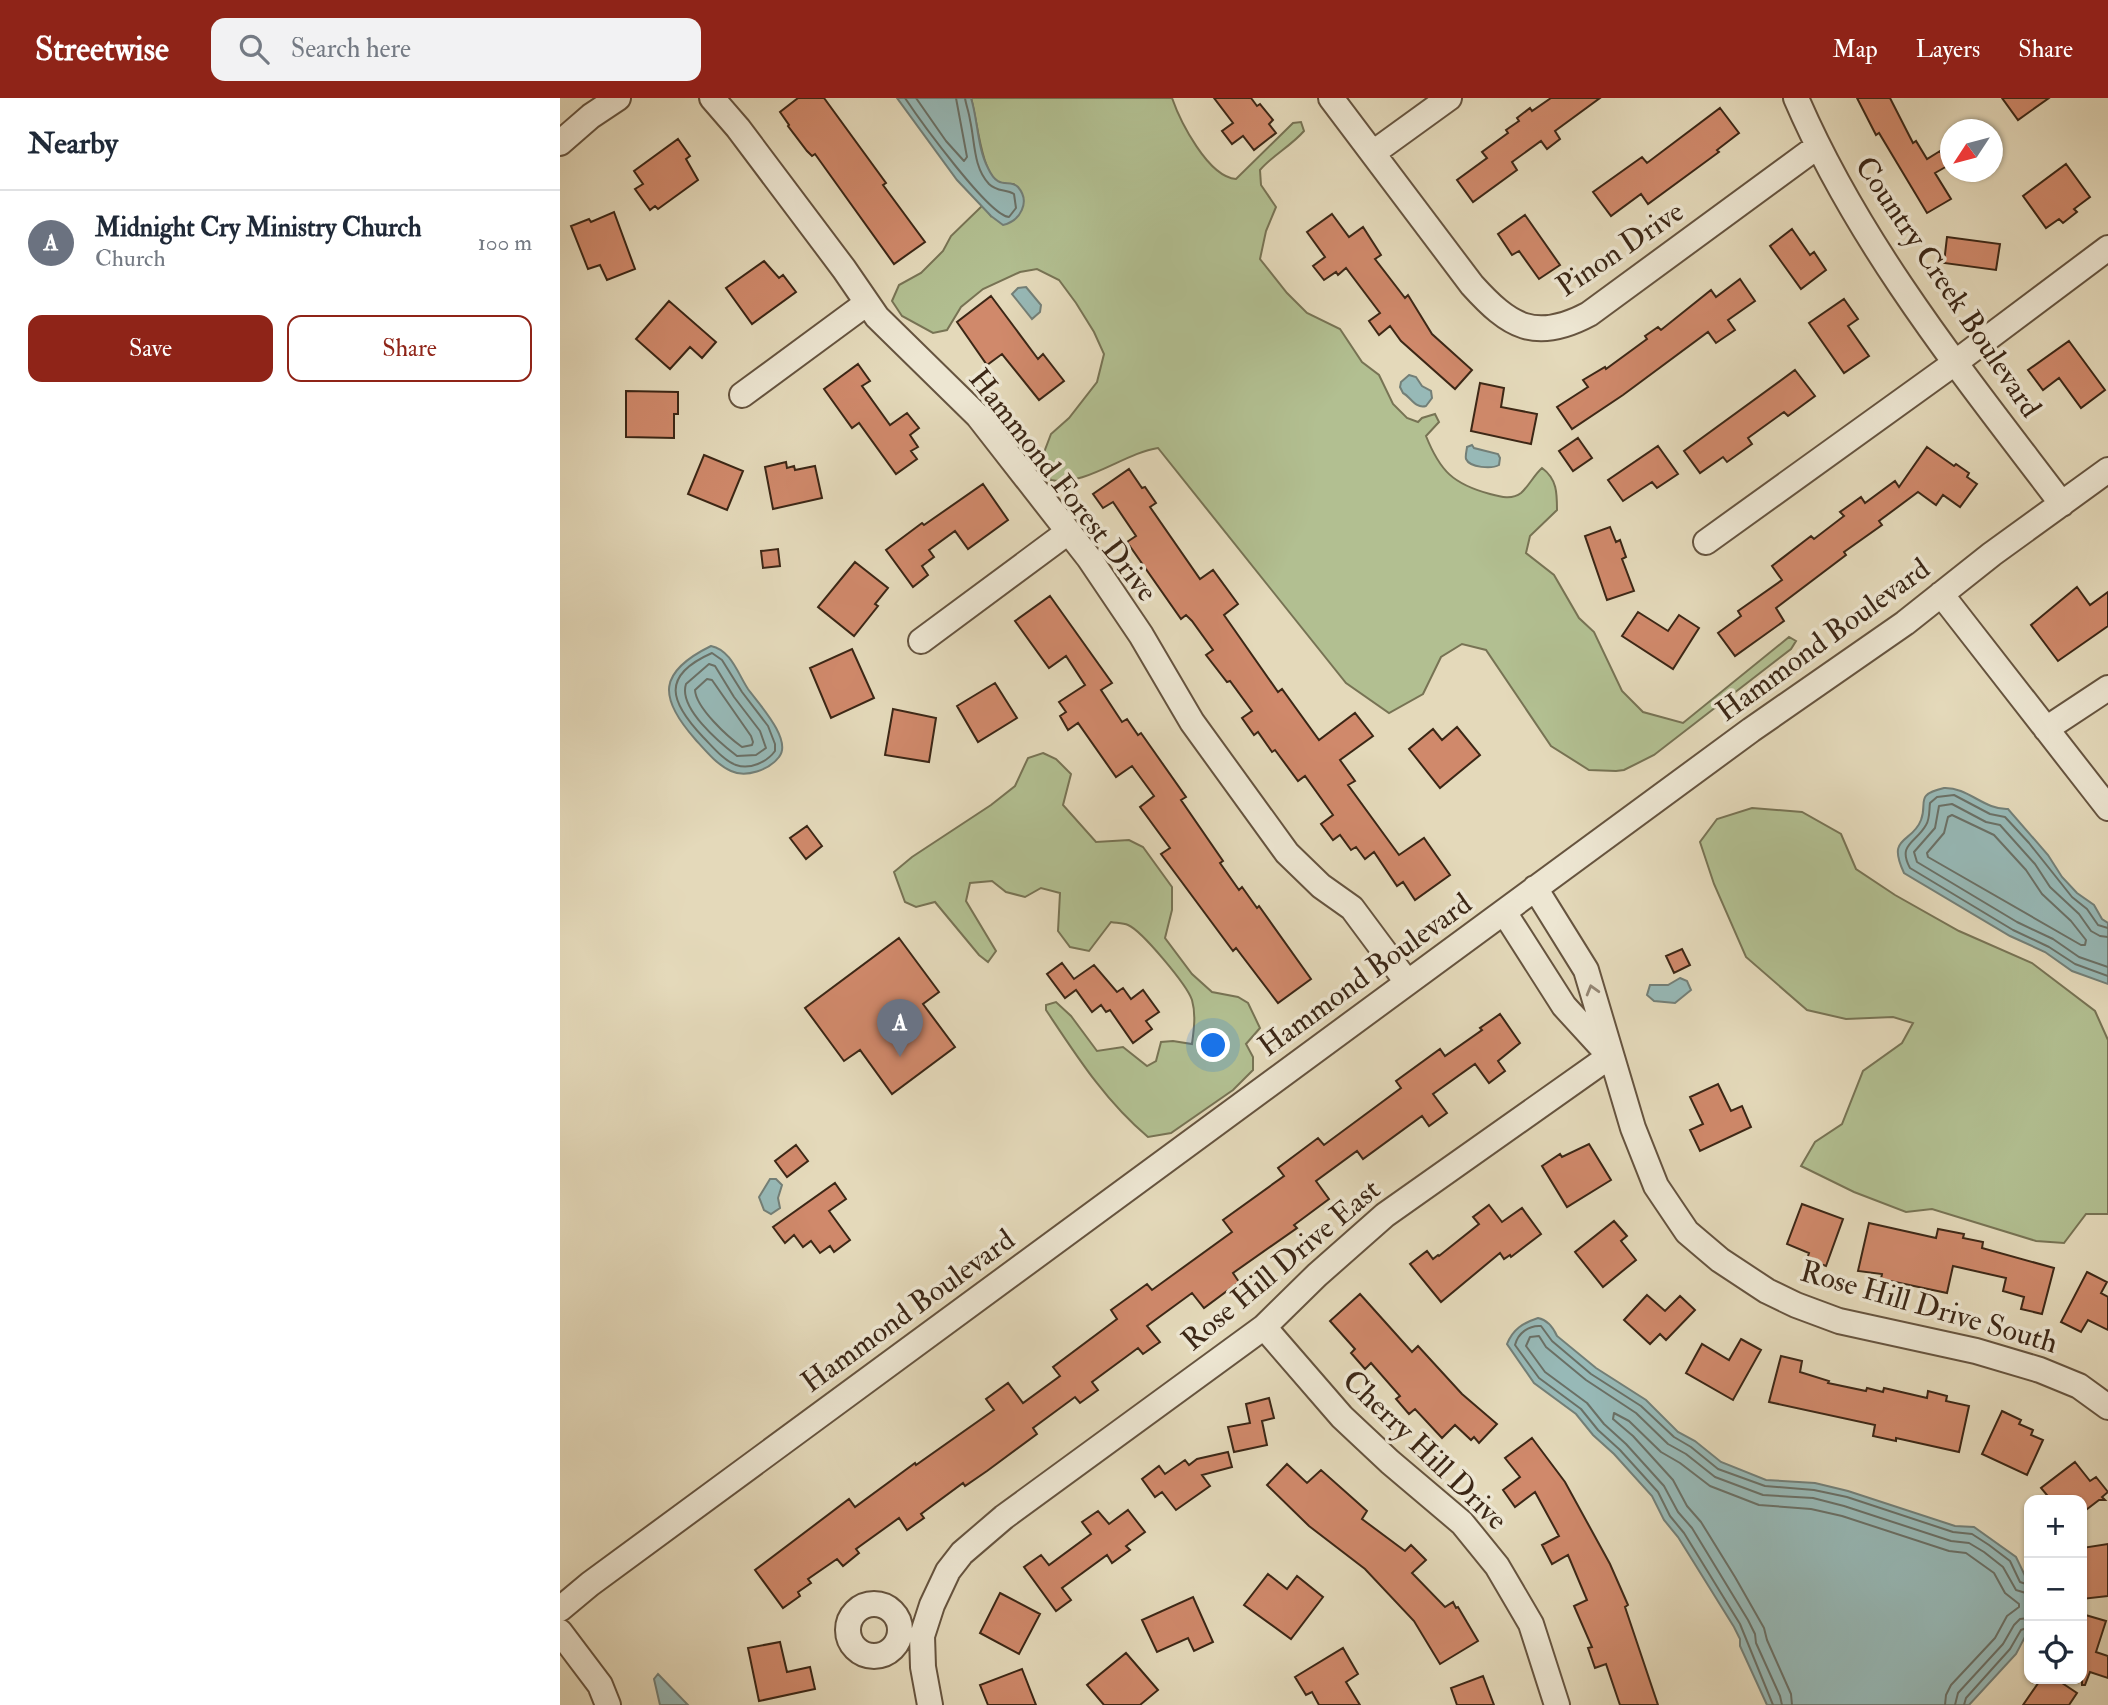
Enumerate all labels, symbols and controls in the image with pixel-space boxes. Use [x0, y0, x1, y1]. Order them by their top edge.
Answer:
search box [211, 18, 701, 81]
text: Streetwise [35, 29, 169, 70]
icon: search [235, 30, 273, 68]
text: Search here [291, 33, 411, 65]
text: Map [1833, 34, 1878, 65]
text: Layers [1916, 34, 1980, 65]
text: Share [2018, 34, 2073, 65]
north arrow [1940, 119, 2003, 182]
text: Nearby [28, 125, 118, 162]
street label: Country Creek Boulevard [1847, 149, 2049, 425]
street label: Pinon Drive [1549, 193, 1691, 305]
text: Midnight Cry Ministry Church [95, 212, 422, 244]
text: A [44, 228, 58, 257]
text: 100 m [478, 228, 532, 257]
text: Church [95, 244, 165, 273]
button: Save [28, 315, 273, 382]
button: Share [287, 315, 532, 382]
street label: Hammond Forest Drive [961, 361, 1165, 609]
street label: Hammond Boulevard [1709, 550, 1937, 730]
street label: Hammond Boulevard [1251, 885, 1479, 1065]
one-way arrow [1586, 984, 1600, 996]
pin: A [877, 999, 923, 1057]
your location [1196, 1028, 1230, 1062]
street label: Rose Hill Drive East [1174, 1171, 1388, 1359]
street label: Hammond Boulevard [794, 1221, 1022, 1401]
street label: Rose Hill Drive South [1796, 1253, 2062, 1362]
street label: Cherry Hill Drive [1335, 1362, 1515, 1538]
map controls [2024, 1495, 2087, 1684]
button: + [2024, 1495, 2087, 1558]
button: − [2024, 1558, 2087, 1621]
button: locate [2024, 1621, 2087, 1684]

